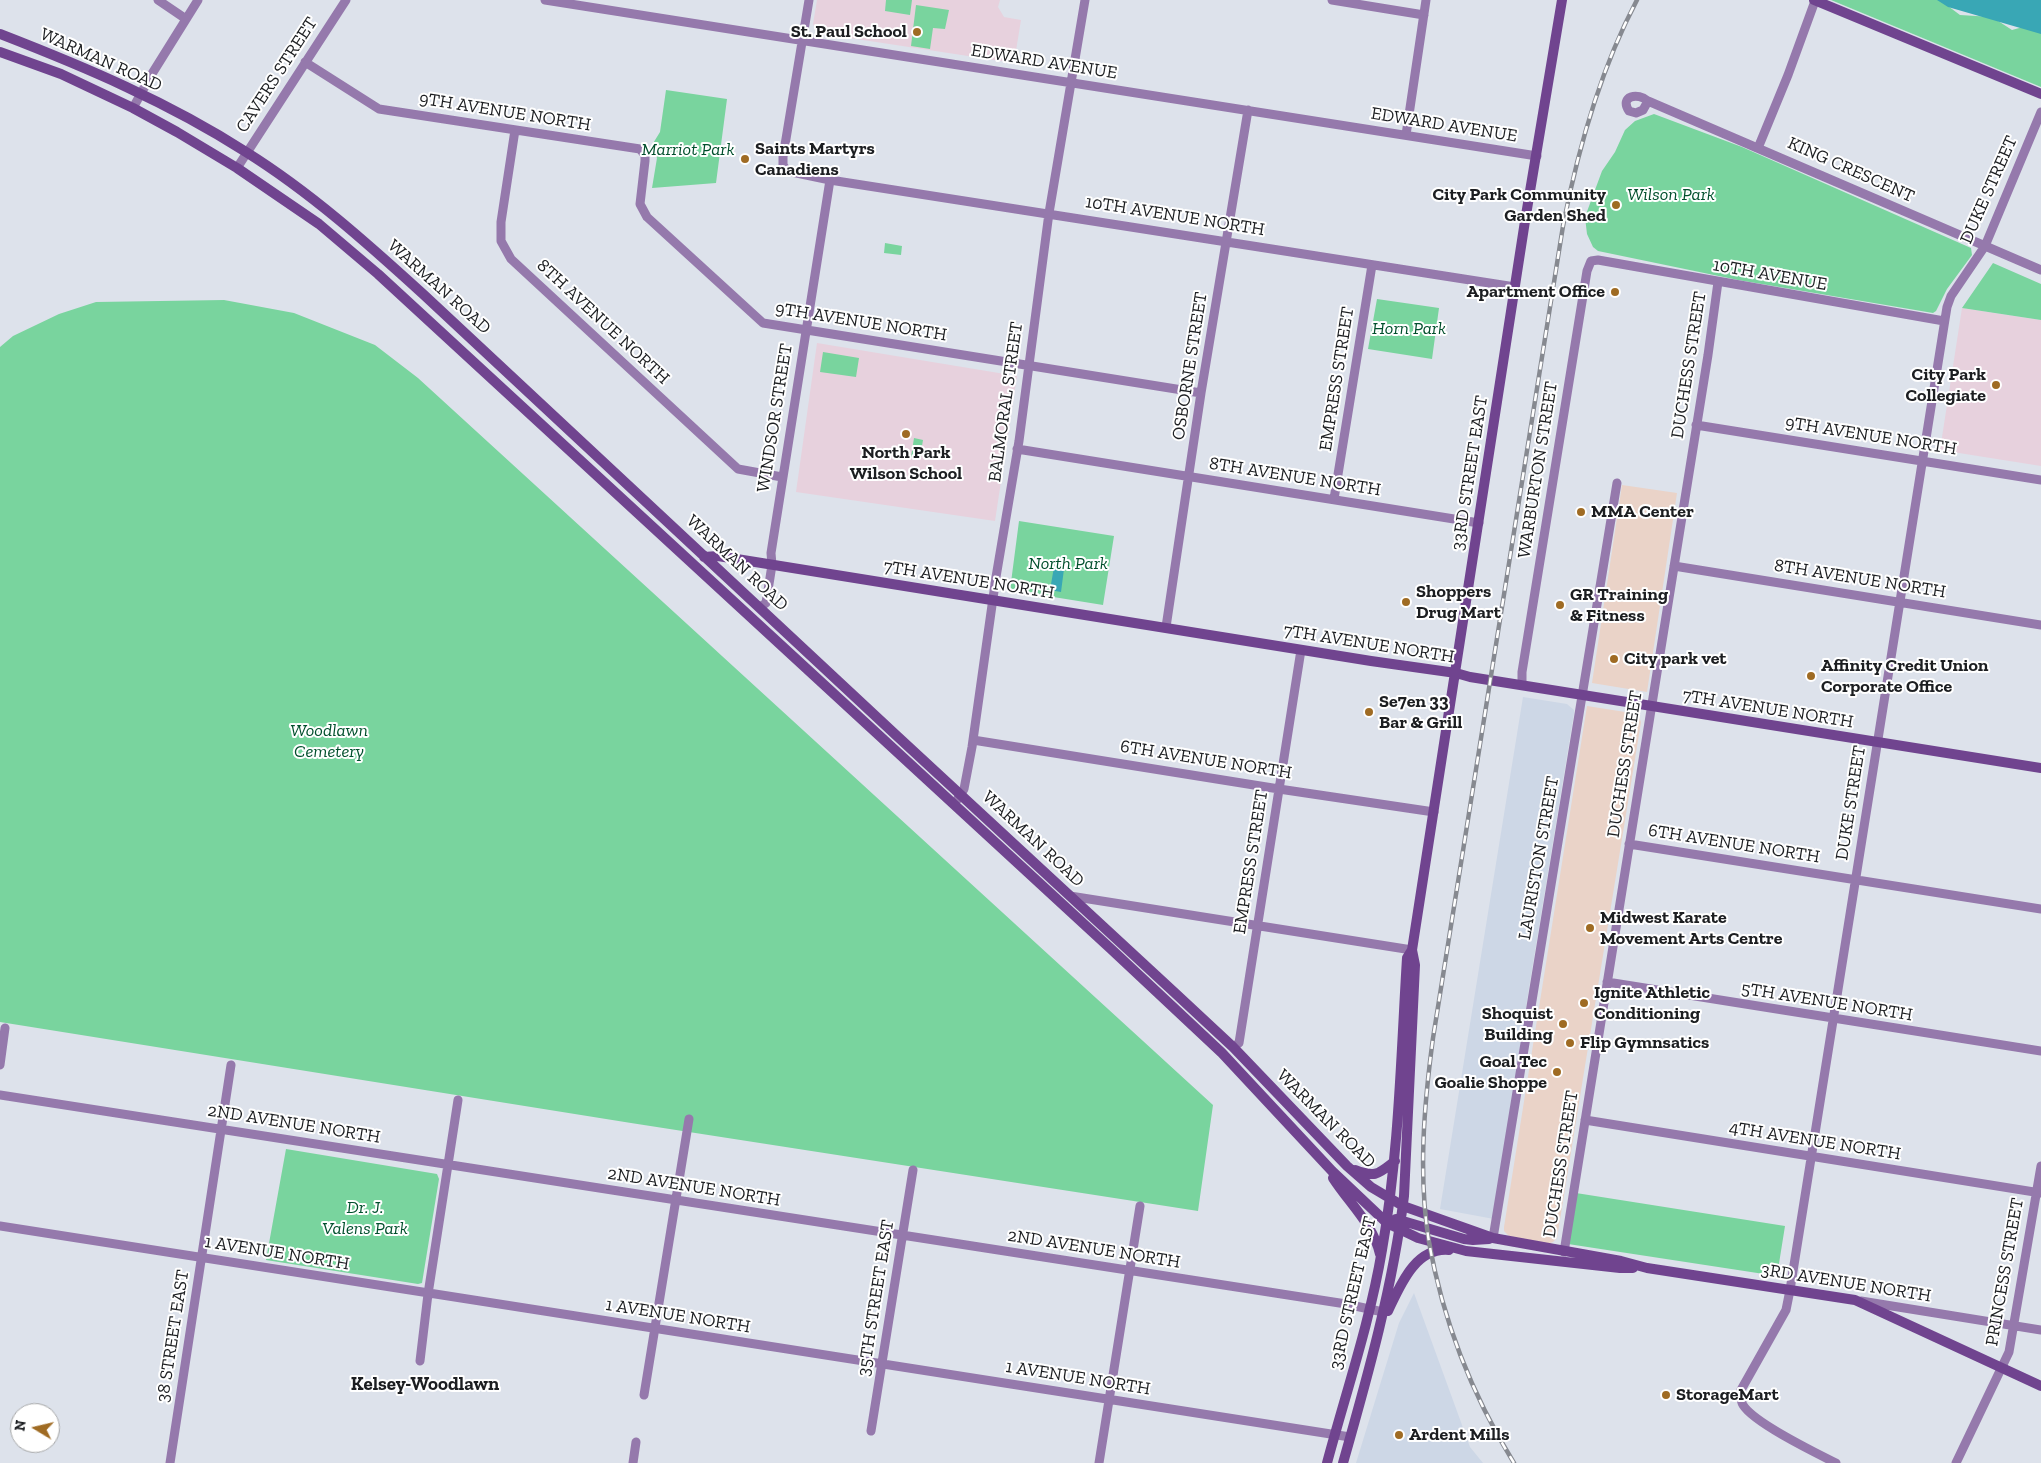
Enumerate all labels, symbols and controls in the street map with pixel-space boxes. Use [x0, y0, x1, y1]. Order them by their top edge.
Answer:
street label: CAVERS STREET [232, 13, 322, 137]
place label: St. Paul School [791, 21, 907, 43]
street label: WARMAN ROAD [37, 23, 165, 97]
marker: St. Paul School [911, 26, 923, 38]
street label: EDWARD AVENUE [969, 40, 1119, 84]
street label: 9TH AVENUE NORTH [418, 88, 592, 136]
street label: EDWARD AVENUE [1369, 103, 1519, 147]
street label: KING CRESCENT [1784, 132, 1918, 208]
street label: DUKE STREET [1956, 133, 2022, 247]
place label: Saints Martyrs Canadiens [755, 138, 875, 180]
park label: Marriot Park [642, 139, 734, 161]
marker: Saints Martyrs Canadiens [739, 153, 751, 165]
place label: City Park Community Garden Shed [1432, 184, 1606, 226]
park label: Wilson Park [1627, 184, 1715, 206]
street label: 10TH AVENUE NORTH [1084, 191, 1266, 241]
marker: City Park Community Garden Shed [1610, 199, 1622, 211]
street label: WARMAN ROAD [383, 235, 495, 339]
street label: 10TH AVENUE [1711, 254, 1829, 296]
street label: 8TH AVENUE NORTH [532, 255, 674, 389]
place label: Apartment Office [1466, 281, 1605, 303]
marker: Apartment Office [1609, 286, 1621, 298]
street label: OSBORNE STREET [1168, 290, 1212, 442]
street label: DUCHESS STREET [1667, 290, 1711, 440]
street label: 9TH AVENUE NORTH [774, 298, 948, 346]
street label: EMPRESS STREET [1315, 305, 1359, 453]
park label: Horn Park [1372, 318, 1446, 340]
street label: BALMORAL STREET [984, 321, 1028, 483]
street label: WINDSOR STREET [753, 342, 797, 494]
place label: City Park Collegiate [1905, 364, 1986, 406]
marker: City Park Collegiate [1990, 379, 2002, 391]
street label: WARBURTON STREET [1513, 380, 1563, 560]
street label: 33RD STREET EAST [1447, 394, 1493, 552]
street label: 9TH AVENUE NORTH [1784, 412, 1958, 460]
marker: North Park Wilson School [900, 428, 912, 440]
place label: North Park Wilson School [850, 442, 962, 484]
street label: 8TH AVENUE NORTH [1207, 453, 1383, 501]
place label: MMA Center [1591, 501, 1694, 523]
marker: MMA Center [1575, 506, 1587, 518]
street label: WARMAN ROAD [682, 510, 792, 616]
park label: North Park [1028, 553, 1108, 575]
street label: 8TH AVENUE NORTH [1772, 555, 1948, 603]
street label: 7TH AVENUE NORTH [882, 556, 1056, 604]
place label: Shoppers Drug Mart [1416, 581, 1501, 624]
place label: GR Training & Fitness [1570, 584, 1668, 626]
marker: Shoppers Drug Mart [1400, 596, 1412, 608]
marker: GR Training & Fitness [1554, 599, 1566, 611]
street label: 7TH AVENUE NORTH [1282, 620, 1456, 668]
place label: City park vet [1624, 648, 1726, 670]
marker: City park vet [1608, 653, 1620, 665]
place label: Affinity Credit Union Corporate Office [1821, 655, 1989, 698]
marker: Affinity Credit Union Corporate Office [1805, 670, 1817, 682]
street label: 7TH AVENUE NORTH [1681, 685, 1855, 733]
street label: DUCHESS STREET [1603, 689, 1647, 839]
place label: Se7en 33 Bar & Grill [1379, 691, 1462, 734]
marker: Se7en 33 Bar & Grill [1363, 706, 1375, 718]
park label: Woodlawn Cemetery [290, 720, 368, 762]
street label: 6TH AVENUE NORTH [1119, 736, 1293, 784]
street label: DUKE STREET [1831, 744, 1871, 862]
street label: LAURISTON STREET [1514, 775, 1564, 941]
street label: WARMAN ROAD [978, 786, 1088, 892]
street label: EMPRESS STREET [1229, 788, 1273, 936]
street label: 6TH AVENUE NORTH [1647, 820, 1821, 868]
place label: Midwest Karate Movement Arts Centre [1600, 907, 1782, 950]
marker: Midwest Karate Movement Arts Centre [1584, 922, 1596, 934]
street label: 5TH AVENUE NORTH [1740, 978, 1914, 1026]
place label: Ignite Athletic Conditioning [1594, 982, 1710, 1024]
marker: Ignite Athletic Conditioning [1578, 997, 1590, 1009]
place label: Shoquist Building [1482, 1003, 1553, 1046]
marker: Shoquist Building [1557, 1018, 1569, 1030]
place label: Flip Gymnsatics [1580, 1032, 1709, 1054]
marker: Flip Gymnsatics [1564, 1037, 1576, 1049]
place label: Goal Tec Goalie Shoppe [1434, 1051, 1547, 1094]
street label: WARMAN ROAD [1272, 1065, 1380, 1173]
marker: Goal Tec Goalie Shoppe [1551, 1066, 1563, 1078]
street label: DUCHESS STREET [1539, 1089, 1583, 1239]
street label: 2ND AVENUE NORTH [206, 1100, 382, 1148]
street label: 4TH AVENUE NORTH [1728, 1117, 1902, 1165]
street label: 2ND AVENUE NORTH [606, 1163, 782, 1211]
street label: PRINCESS STREET [1981, 1196, 2029, 1348]
park label: Dr. J. Valens Park [322, 1197, 408, 1240]
street label: 33RD STREET EAST [1325, 1214, 1381, 1372]
street label: 35TH STREET EAST [853, 1218, 899, 1378]
street label: 2ND AVENUE NORTH [1006, 1225, 1182, 1273]
street label: 1 AVENUE NORTH [203, 1231, 351, 1275]
street label: 3RD AVENUE NORTH [1759, 1259, 1933, 1307]
street label: 38 STREET EAST [152, 1268, 194, 1404]
street label: 1 AVENUE NORTH [604, 1294, 752, 1338]
street label: 1 AVENUE NORTH [1004, 1356, 1152, 1400]
district label: Kelsey-Woodlawn [351, 1374, 499, 1396]
place label: StorageMart [1676, 1384, 1779, 1406]
marker: StorageMart [1660, 1389, 1672, 1401]
north arrow [10, 1403, 60, 1453]
text: N [11, 1419, 30, 1432]
place label: Ardent Mills [1409, 1424, 1509, 1446]
marker: Ardent Mills [1393, 1429, 1405, 1441]

